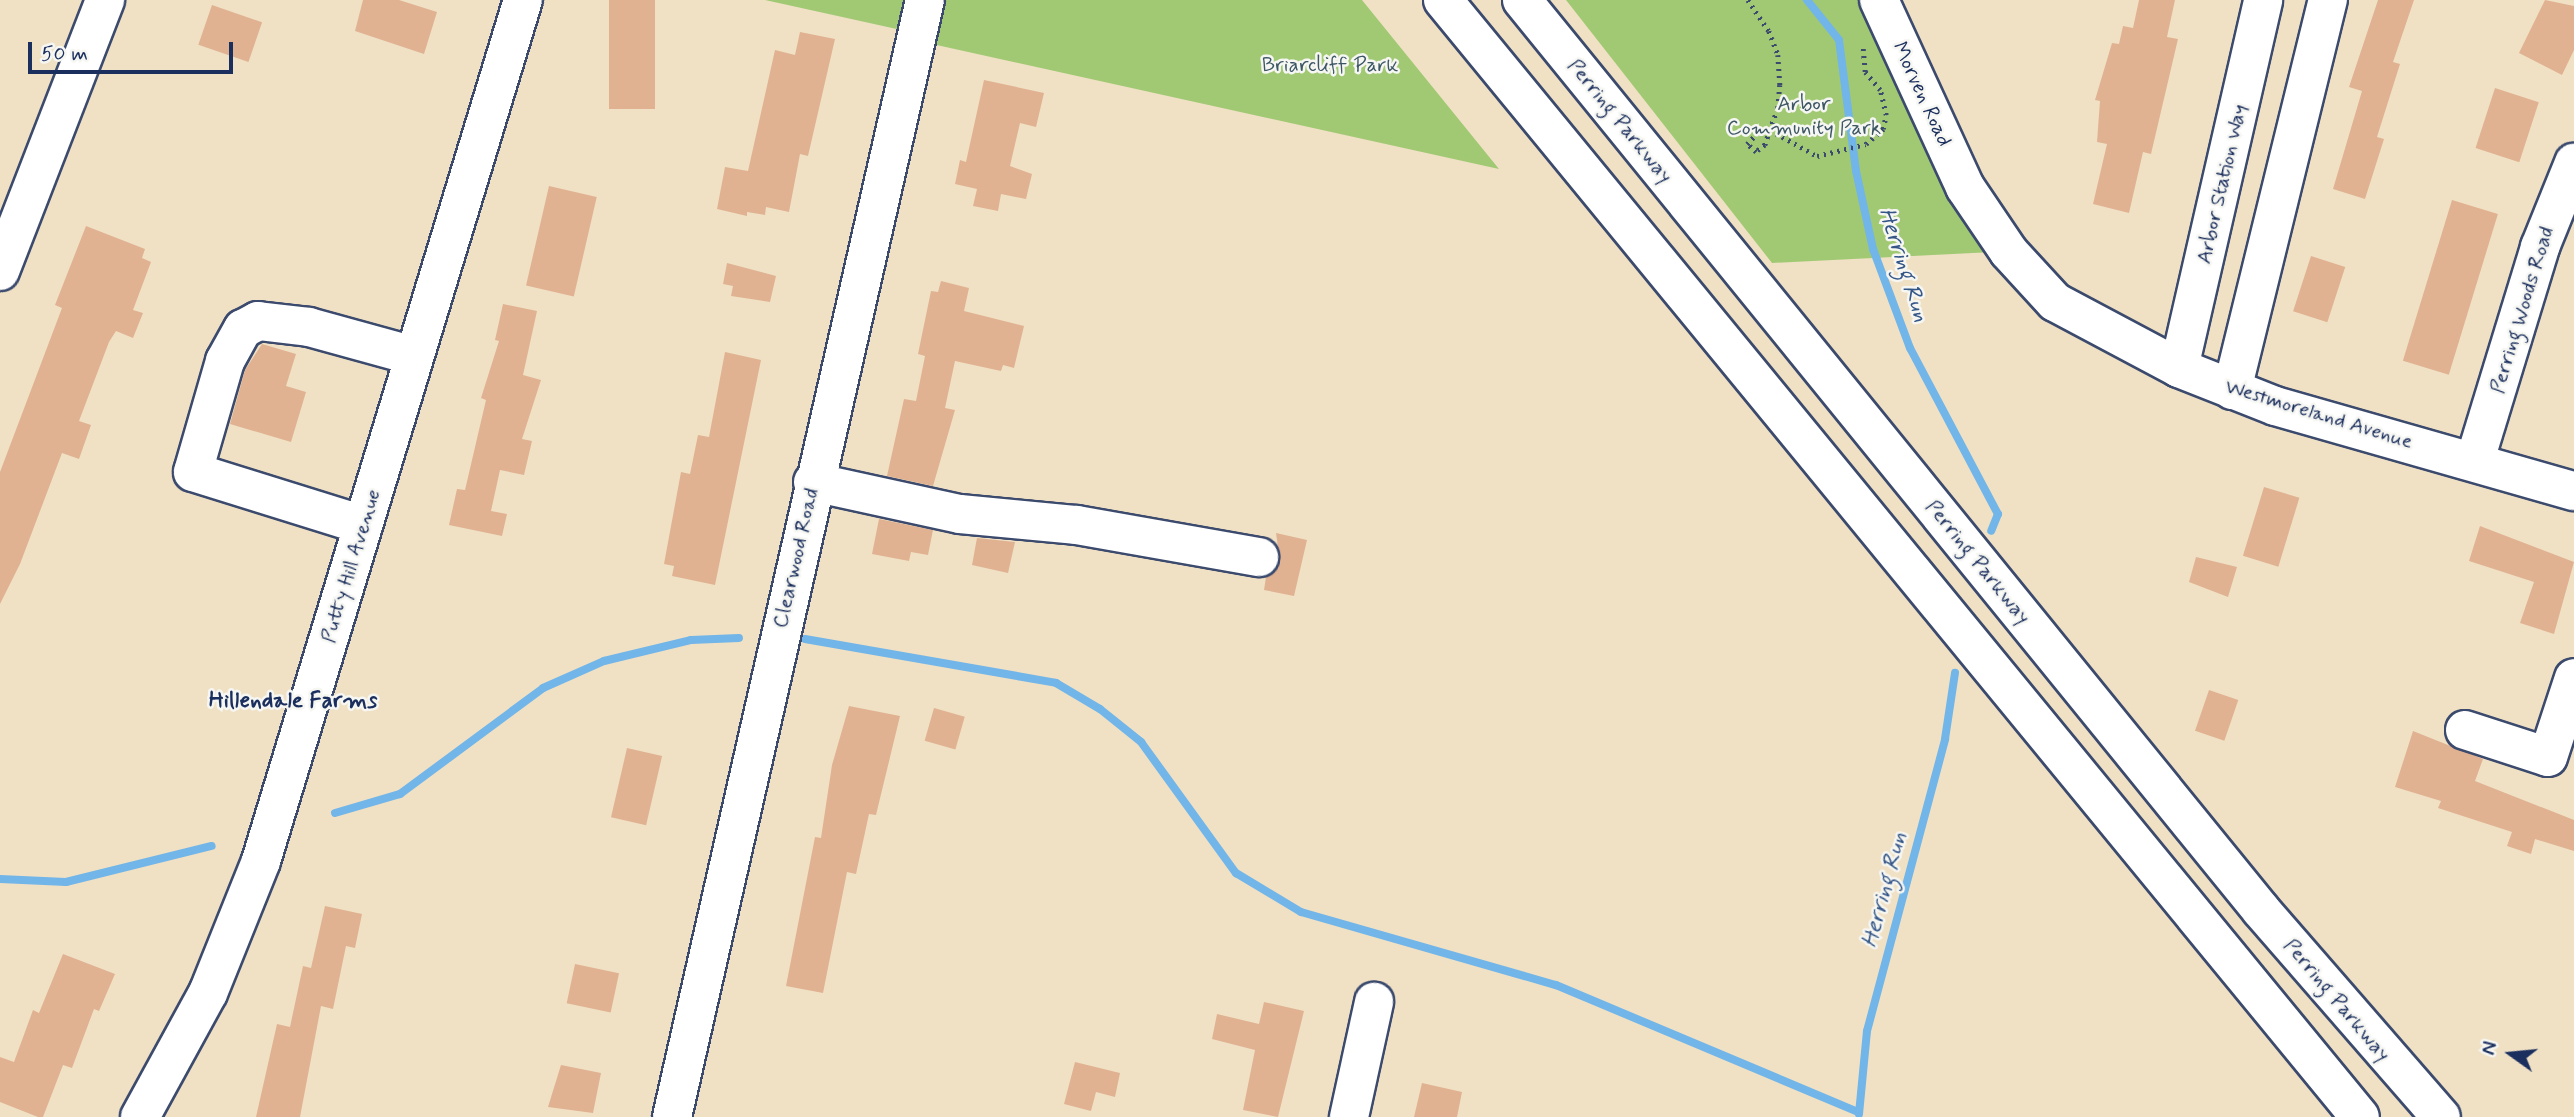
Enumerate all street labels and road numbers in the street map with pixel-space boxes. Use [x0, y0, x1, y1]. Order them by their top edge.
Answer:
street label: Morven Road [1887, 38, 1957, 150]
street label: Perring Parkway [1564, 56, 1676, 186]
street label: Arbor Station Way [2191, 100, 2253, 268]
street label: Perring Woods Road [2485, 224, 2559, 396]
street label: Westmoreland Avenue [2222, 373, 2416, 455]
street label: Putty Hill Avenue [316, 487, 386, 645]
street label: Clearwood Road [768, 487, 824, 629]
street label: Perring Parkway [1922, 497, 2034, 627]
street label: Perring Parkway [2280, 935, 2394, 1065]

